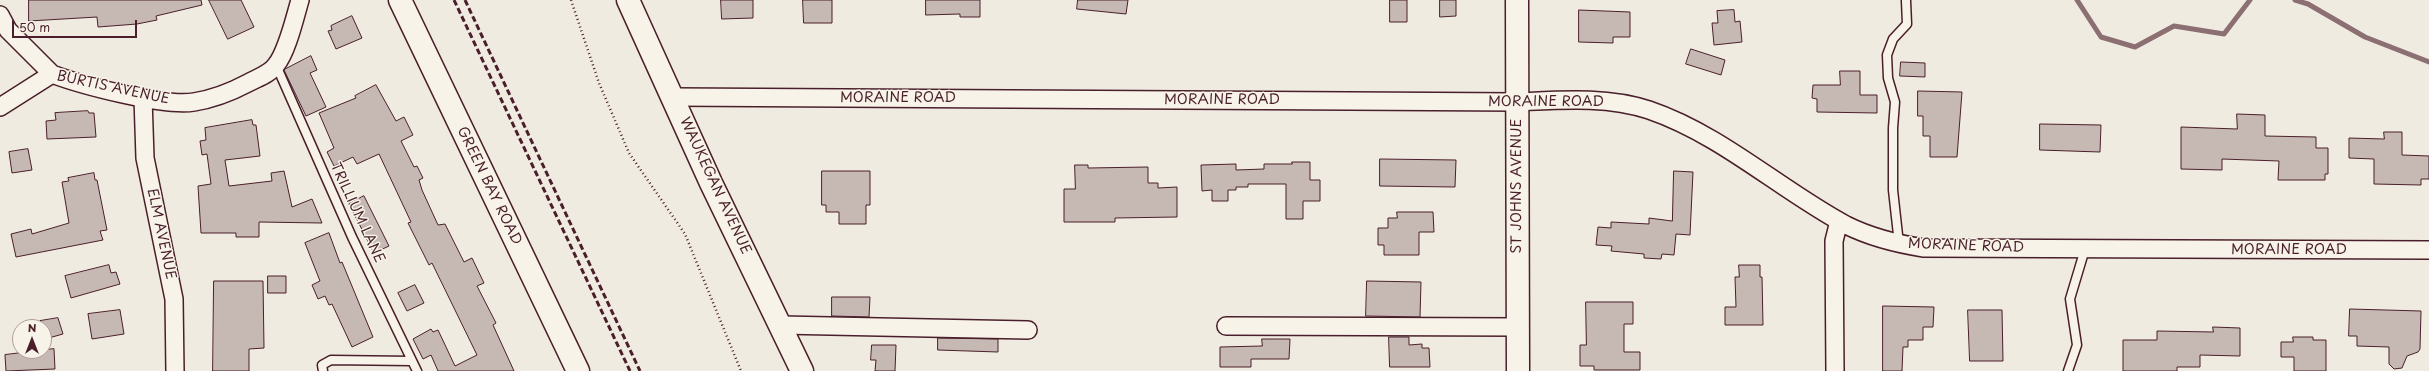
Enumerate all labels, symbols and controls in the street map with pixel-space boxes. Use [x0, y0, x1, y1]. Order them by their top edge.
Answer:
scale bar [14, 12, 139, 38]
text: 50 m [19, 18, 50, 36]
street label: BURTIS AVENUE [55, 68, 171, 108]
street label: MORAINE ROAD [840, 90, 956, 106]
street label: MORAINE ROAD [1164, 92, 1280, 108]
street label: MORAINE ROAD [1488, 94, 1604, 110]
street label: WAUKEGAN AVENUE [676, 115, 754, 257]
street label: ST JOHNS AVENUE [1509, 119, 1525, 253]
street label: GREEN BAY ROAD [453, 124, 525, 248]
street label: TRILLIUM LANE [326, 160, 388, 266]
street label: ELM AVENUE [143, 187, 179, 281]
street label: MORAINE ROAD [1908, 236, 2024, 256]
street label: MORAINE ROAD [2231, 242, 2347, 258]
north arrow [12, 319, 52, 359]
text: N [28, 319, 36, 336]

